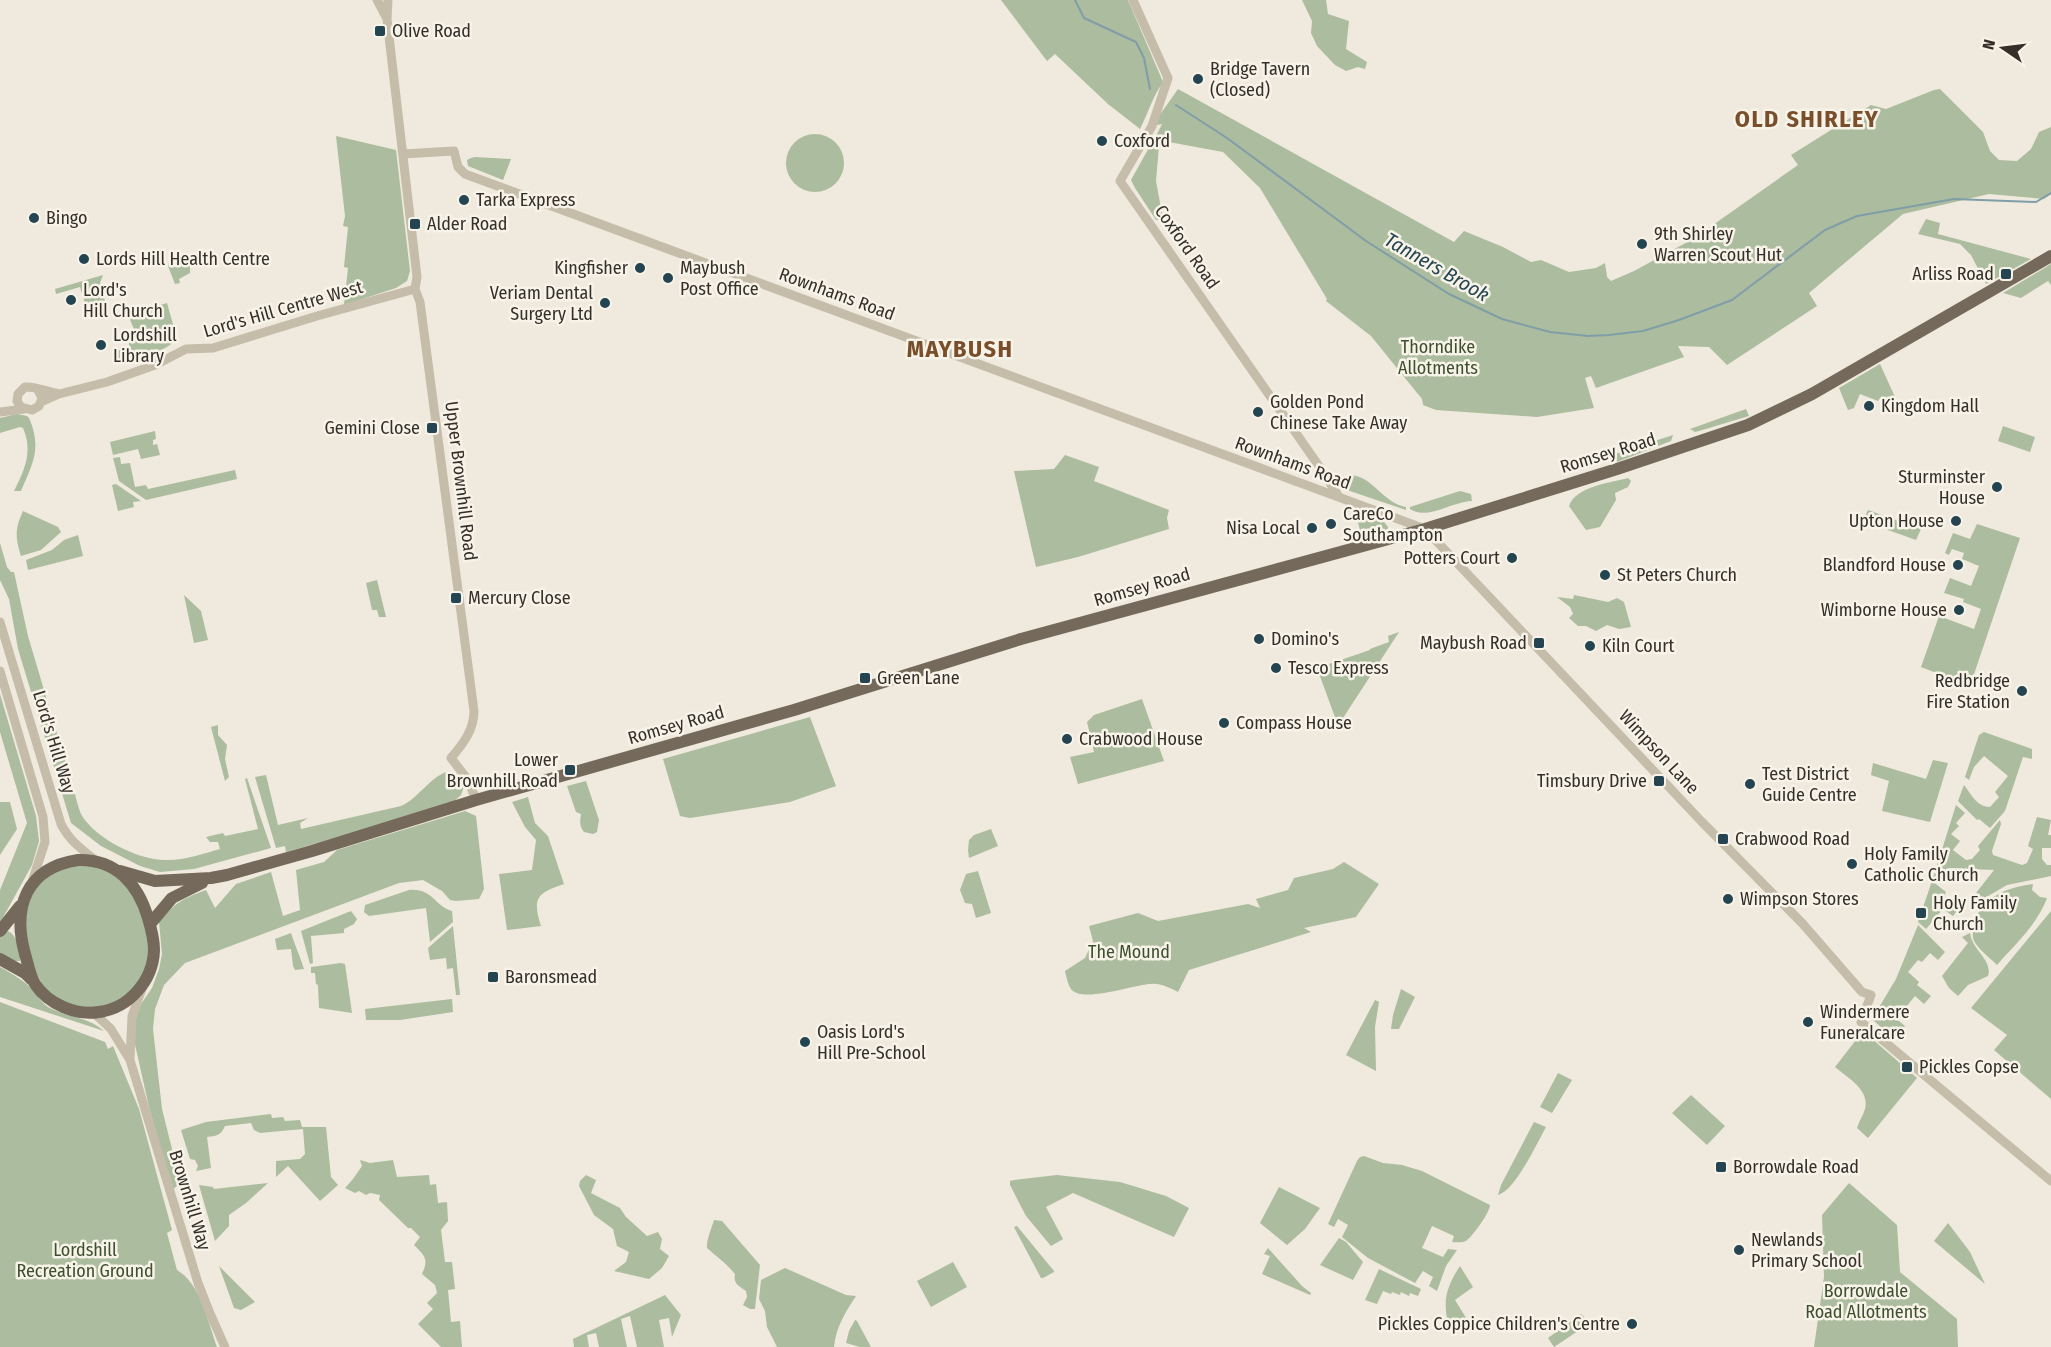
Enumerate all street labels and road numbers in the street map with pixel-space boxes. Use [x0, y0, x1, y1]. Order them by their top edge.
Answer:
street label: Coxford Road [1150, 201, 1224, 293]
street label: Rownhams Road [776, 263, 898, 325]
street label: Lord's Hill Centre West [201, 276, 365, 342]
street label: Upper Brownhill Road [440, 400, 482, 562]
street label: Romsey Road [1557, 428, 1659, 478]
street label: Rownhams Road [1232, 432, 1354, 494]
street label: Romsey Road [1091, 563, 1193, 611]
street label: Lord's Hill Way [28, 688, 80, 796]
street label: Romsey Road [625, 701, 727, 749]
street label: Wimpson Lane [1614, 705, 1704, 799]
street label: Brownhill Way [164, 1147, 216, 1253]

